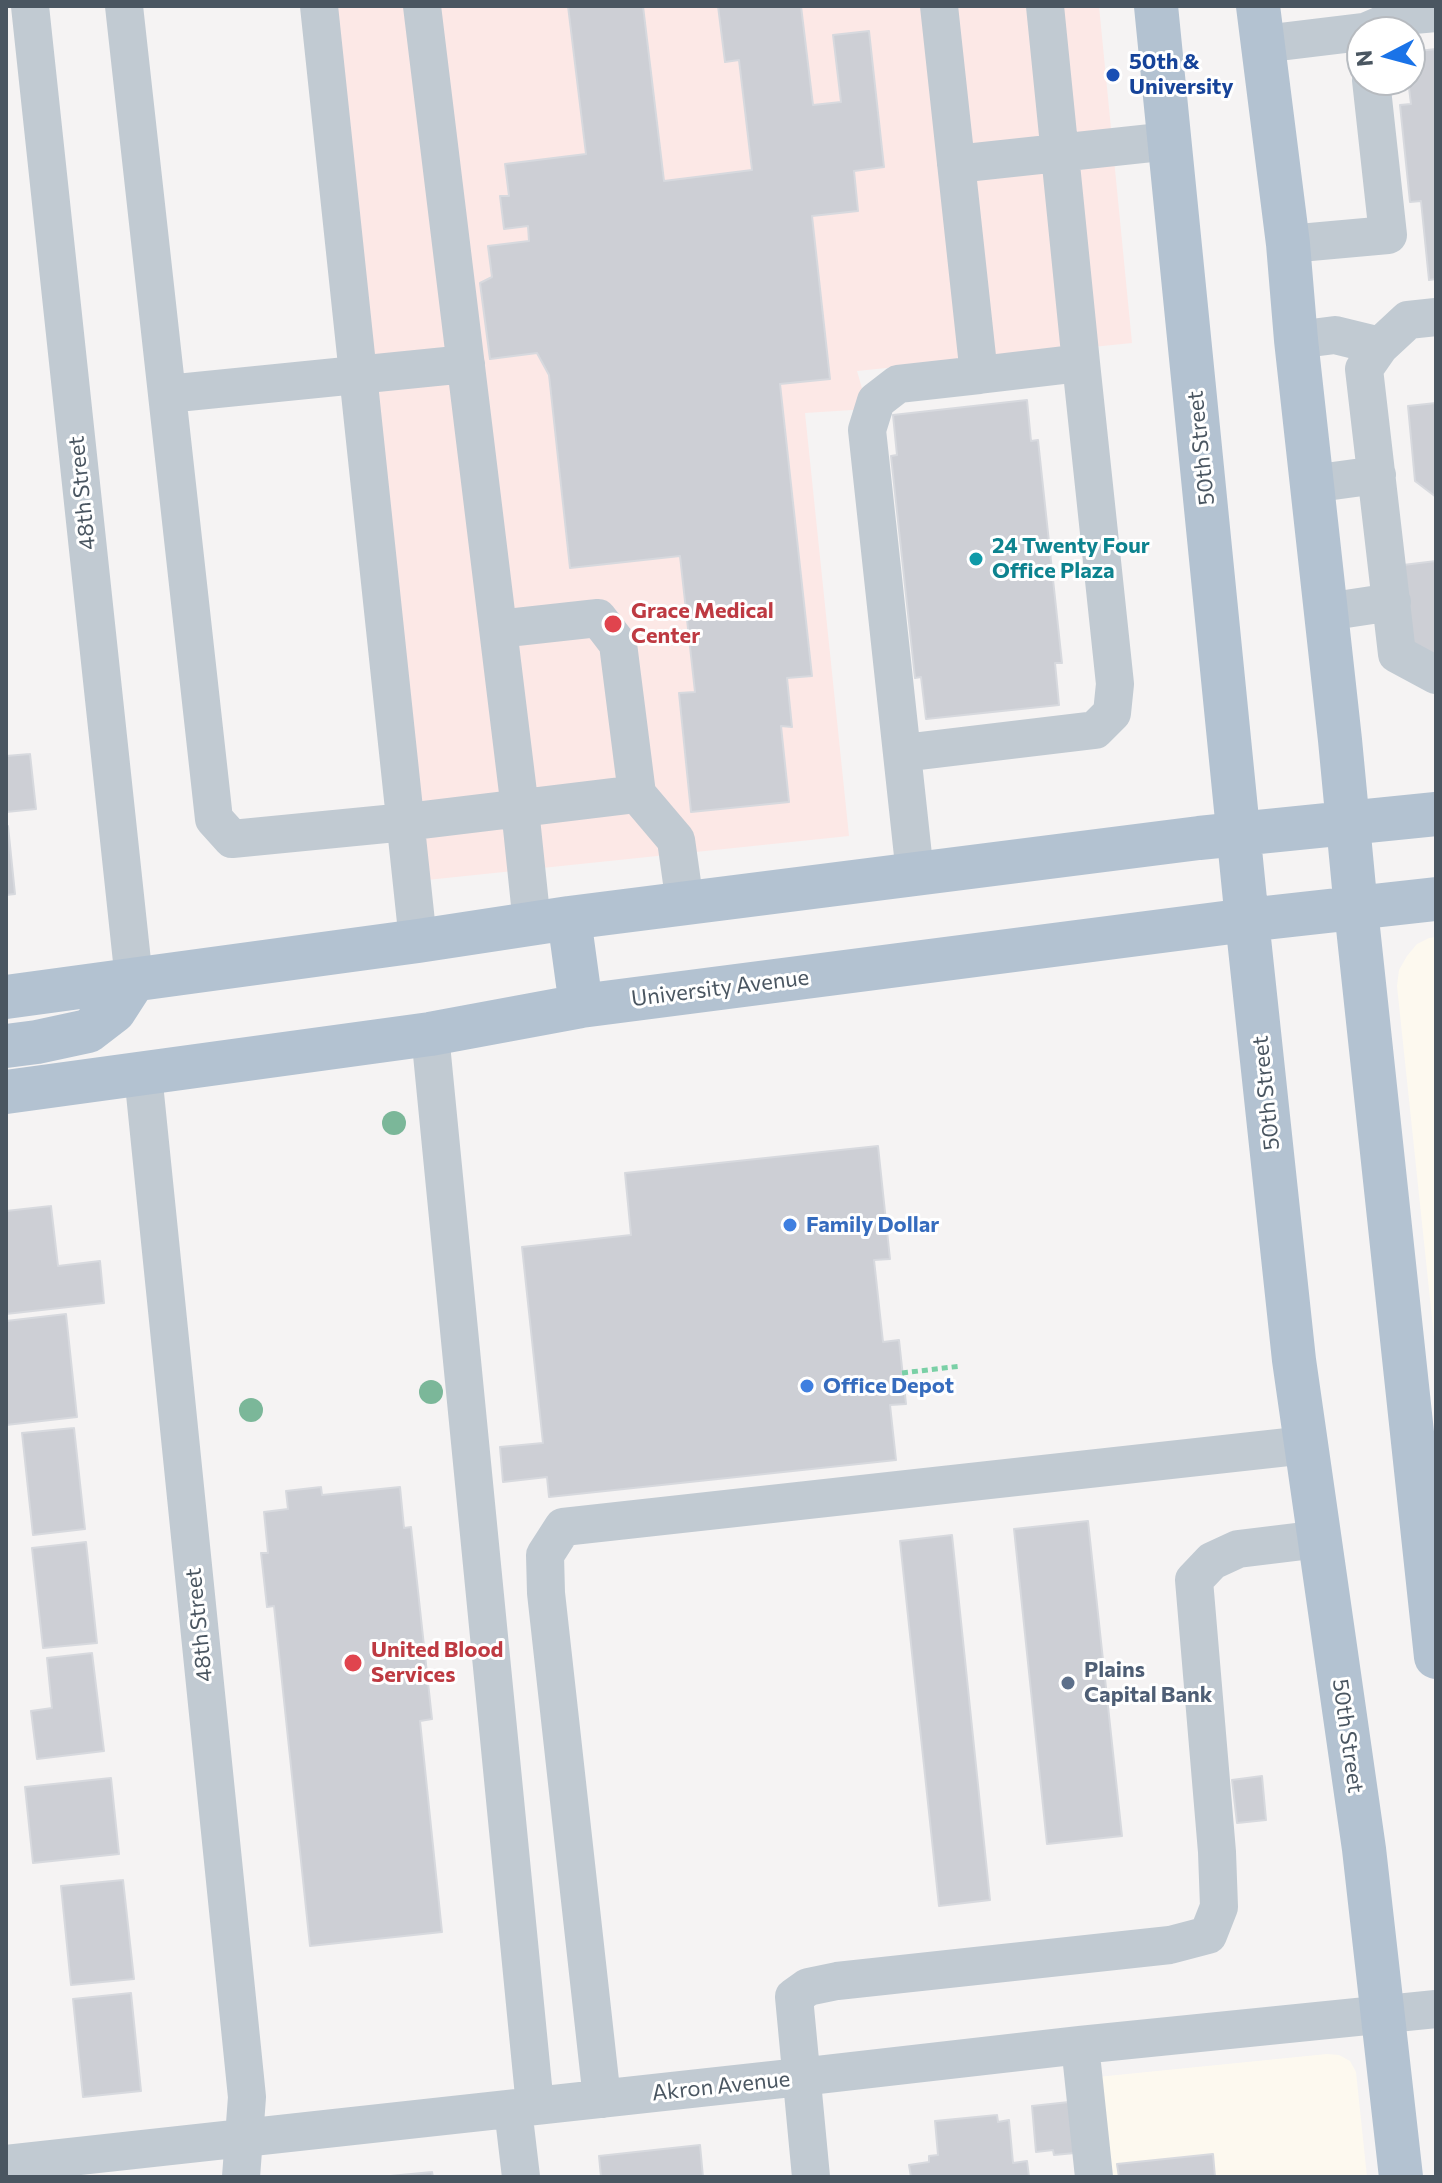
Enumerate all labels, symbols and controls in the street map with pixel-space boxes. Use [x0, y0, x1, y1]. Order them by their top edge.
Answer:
north arrow [1346, 16, 1426, 96]
place label: 50th & University [1129, 49, 1233, 100]
text: N [1349, 49, 1378, 68]
marker: 50th & University [1104, 66, 1122, 84]
street label: 50th Street [1182, 389, 1220, 507]
street label: 48th Street [63, 435, 101, 551]
place label: 24 Twenty Four Office Plaza [992, 533, 1150, 584]
marker: 24 Twenty Four Office Plaza [967, 550, 985, 568]
place label: Grace Medical Center [631, 598, 774, 650]
marker: Grace Medical Center [602, 613, 624, 635]
street label: University Avenue [630, 964, 810, 1012]
street label: 50th Street [1247, 1034, 1285, 1152]
place label: Family Dollar [806, 1212, 939, 1238]
marker: Family Dollar [781, 1216, 799, 1234]
place label: Office Depot [823, 1373, 954, 1399]
marker: Office Depot [798, 1377, 816, 1395]
street label: 48th Street [180, 1567, 218, 1683]
place label: United Blood Services [371, 1637, 503, 1688]
marker: United Blood Services [342, 1652, 364, 1674]
place label: Plains Capital Bank [1084, 1657, 1212, 1708]
marker: Plains Capital Bank [1059, 1674, 1077, 1692]
street label: 50th Street [1327, 1677, 1369, 1795]
street label: Akron Avenue [651, 2066, 791, 2106]

